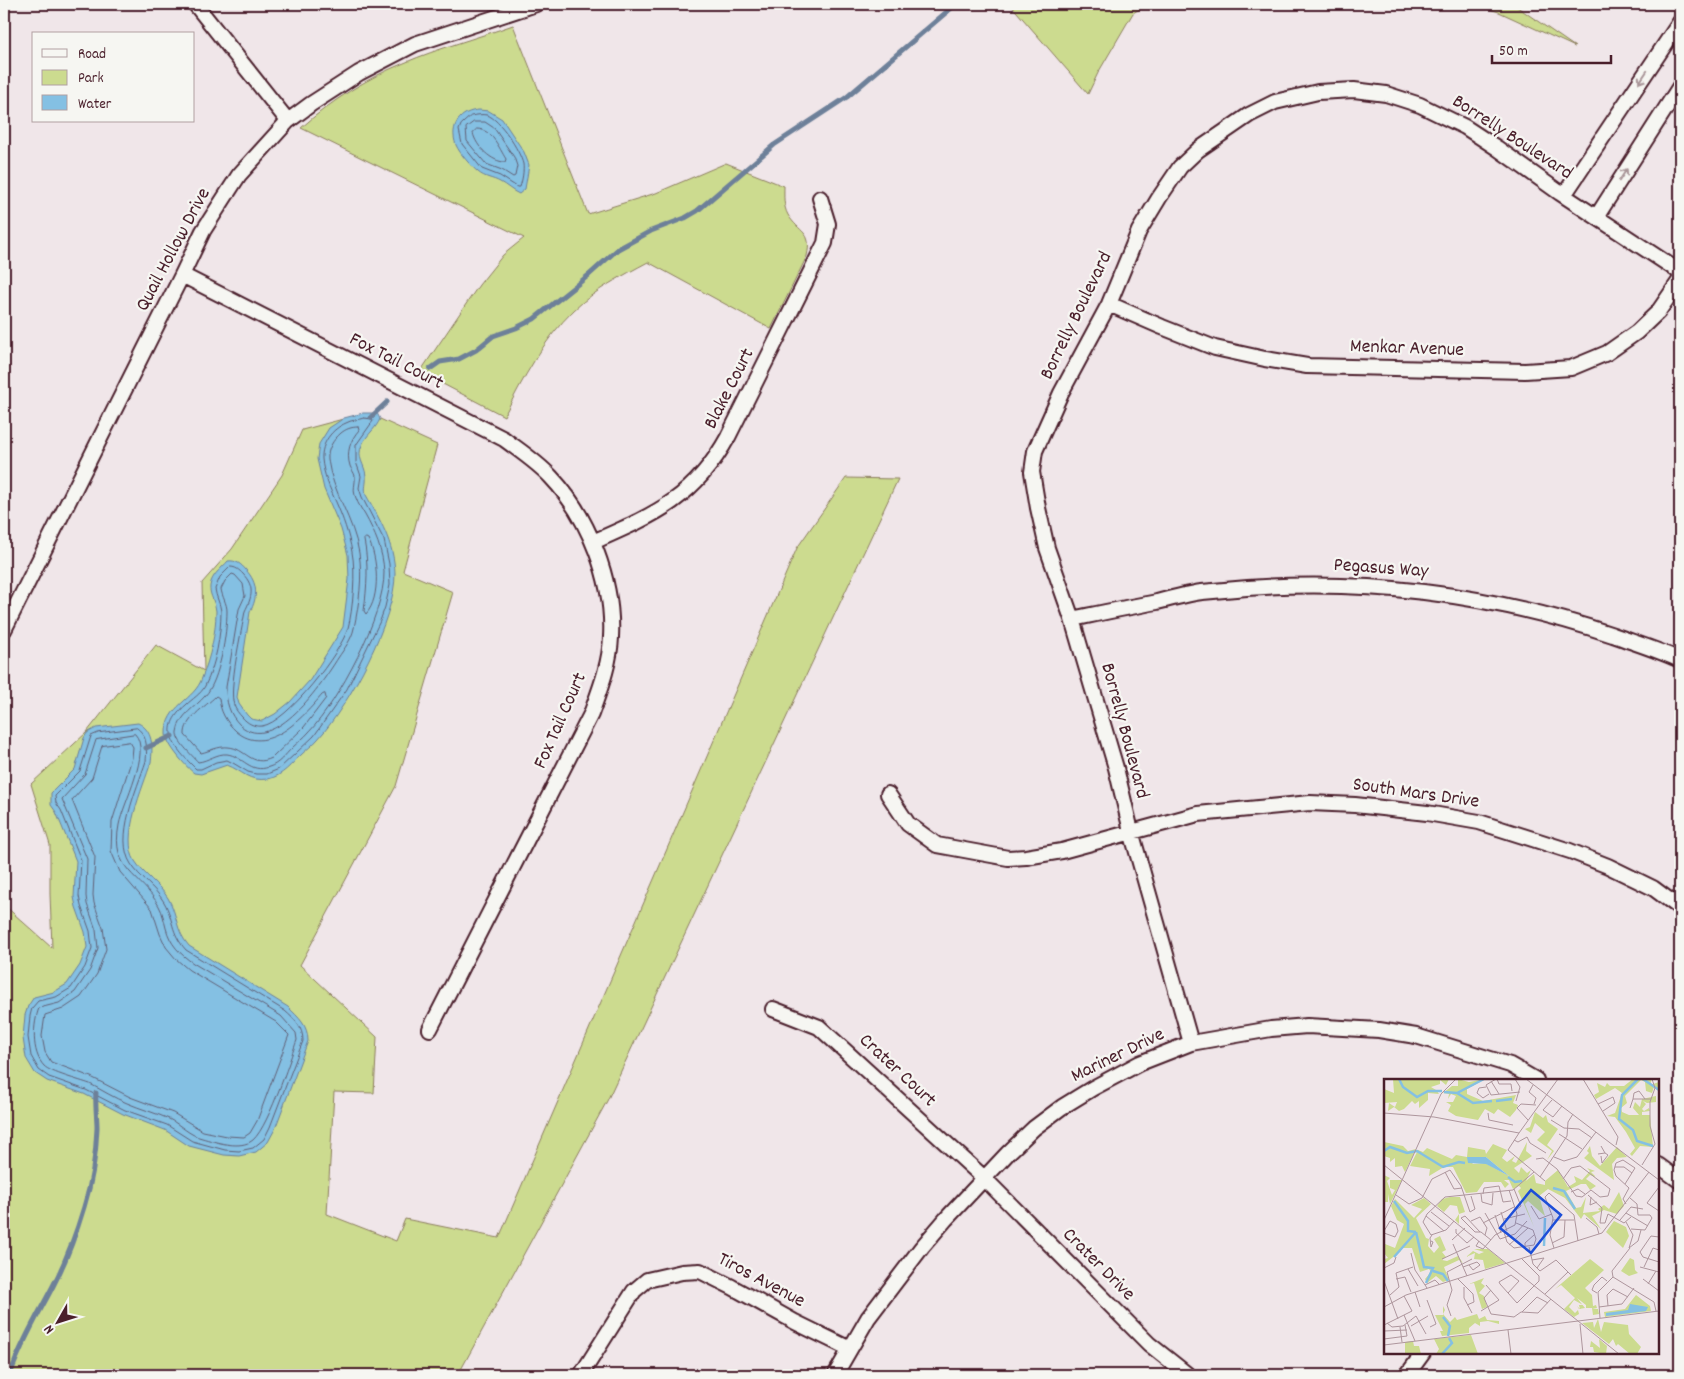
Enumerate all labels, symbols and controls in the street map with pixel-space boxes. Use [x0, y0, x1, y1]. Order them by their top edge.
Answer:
legend [32, 32, 195, 122]
scale bar [1492, 32, 1610, 64]
text: 50 m [1499, 41, 1528, 63]
text: Road [78, 44, 106, 66]
text: Park [78, 68, 104, 90]
one-way arrow [1638, 69, 1648, 83]
street label: Borrelly Boulevard [1446, 88, 1578, 188]
text: Water [78, 94, 112, 116]
one-way arrow [1618, 169, 1628, 183]
street label: Quail Hollow Drive [130, 183, 218, 317]
street label: Borrelly Boulevard [1034, 247, 1120, 385]
street label: Fox Tail Court [344, 326, 448, 398]
street label: Menkar Avenue [1350, 333, 1465, 365]
street label: Blake Court [698, 344, 762, 434]
street label: Pegasus Way [1333, 552, 1430, 586]
street label: Borrelly Boulevard [1092, 660, 1156, 802]
street label: Fox Tail Court [527, 669, 595, 773]
street label: South Mars Drive [1351, 771, 1481, 817]
street label: Mariner Drive [1067, 1021, 1170, 1091]
street label: Crater Court [852, 1028, 942, 1114]
inset map [1384, 1079, 1659, 1354]
street label: Crater Drive [1055, 1222, 1141, 1308]
street label: Tiros Avenue [712, 1246, 810, 1316]
north arrow [32, 1296, 82, 1346]
text: N [39, 1320, 59, 1338]

